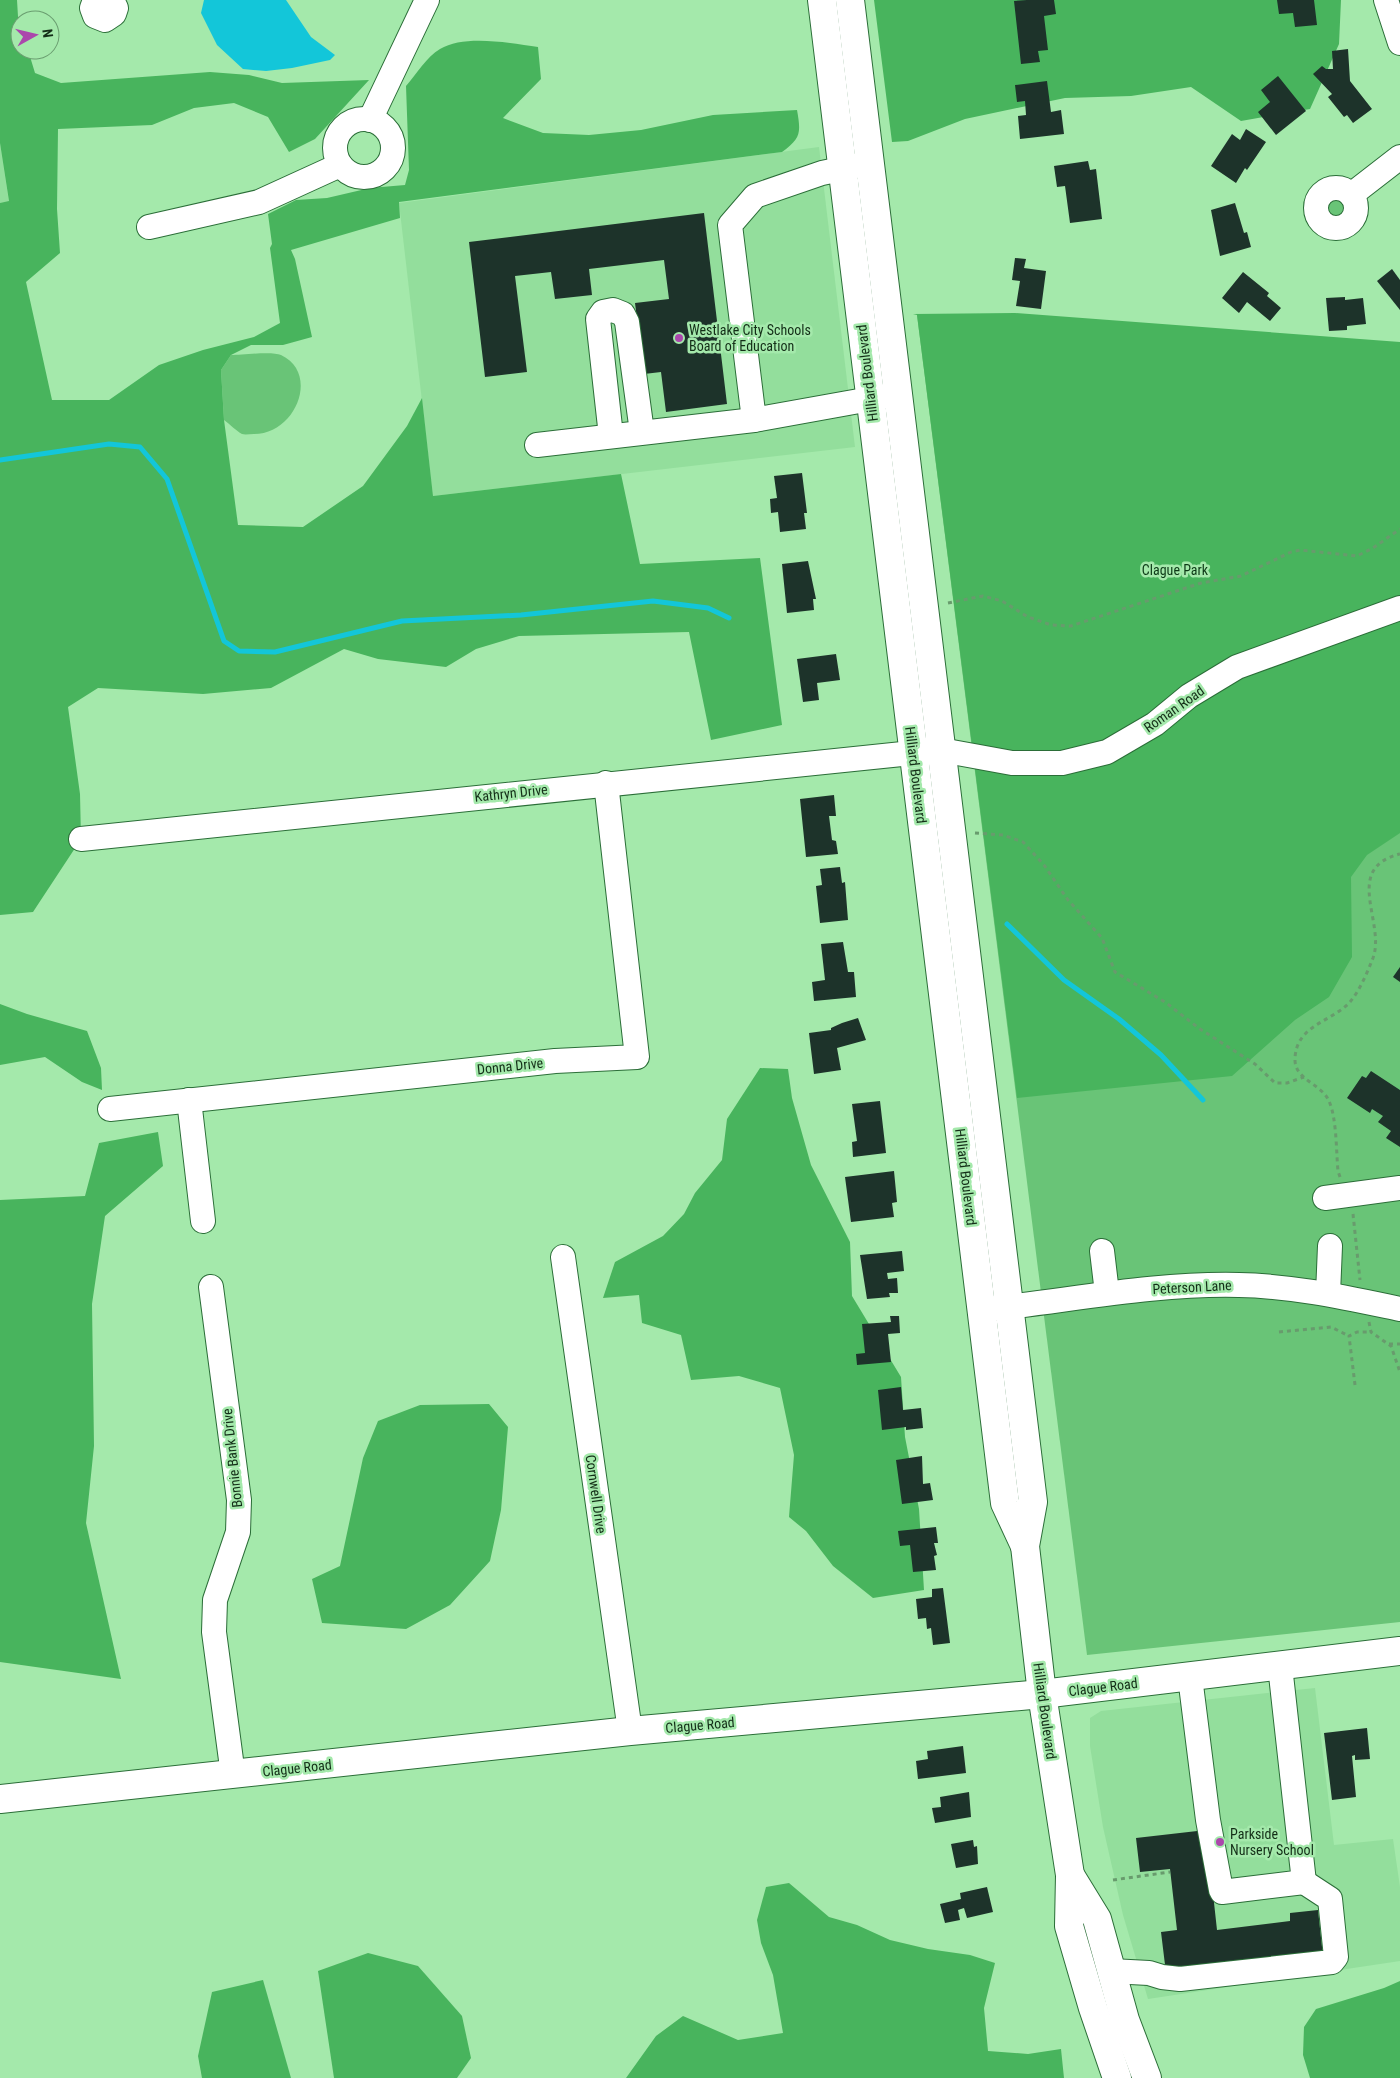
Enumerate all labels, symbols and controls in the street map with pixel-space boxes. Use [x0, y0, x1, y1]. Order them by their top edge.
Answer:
north arrow [10, 10, 60, 60]
text: N [39, 28, 56, 39]
place label: Westlake City Schools Board of Education [689, 322, 811, 354]
street label: Hilliard Boulevard [853, 324, 881, 422]
marker: Westlake City Schools Board of Education [673, 332, 685, 344]
park label: Clague Park [1142, 562, 1209, 578]
street label: Roman Road [1141, 682, 1207, 736]
street label: Hilliard Boulevard [902, 726, 930, 824]
street label: Kathryn Drive [474, 781, 549, 805]
street label: Donna Drive [476, 1055, 544, 1077]
street label: Hilliard Boulevard [952, 1128, 980, 1226]
street label: Peterson Lane [1152, 1277, 1232, 1297]
street label: Bonnie Bank Drive [219, 1407, 245, 1508]
street label: Cornwell Drive [583, 1454, 609, 1535]
street label: Hilliard Boulevard [1030, 1662, 1060, 1760]
street label: Clague Road [1068, 1675, 1138, 1699]
street label: Clague Road [665, 1714, 735, 1736]
street label: Clague Road [262, 1756, 332, 1780]
place label: Parkside Nursery School [1230, 1826, 1314, 1858]
marker: Parkside Nursery School [1214, 1836, 1226, 1848]

